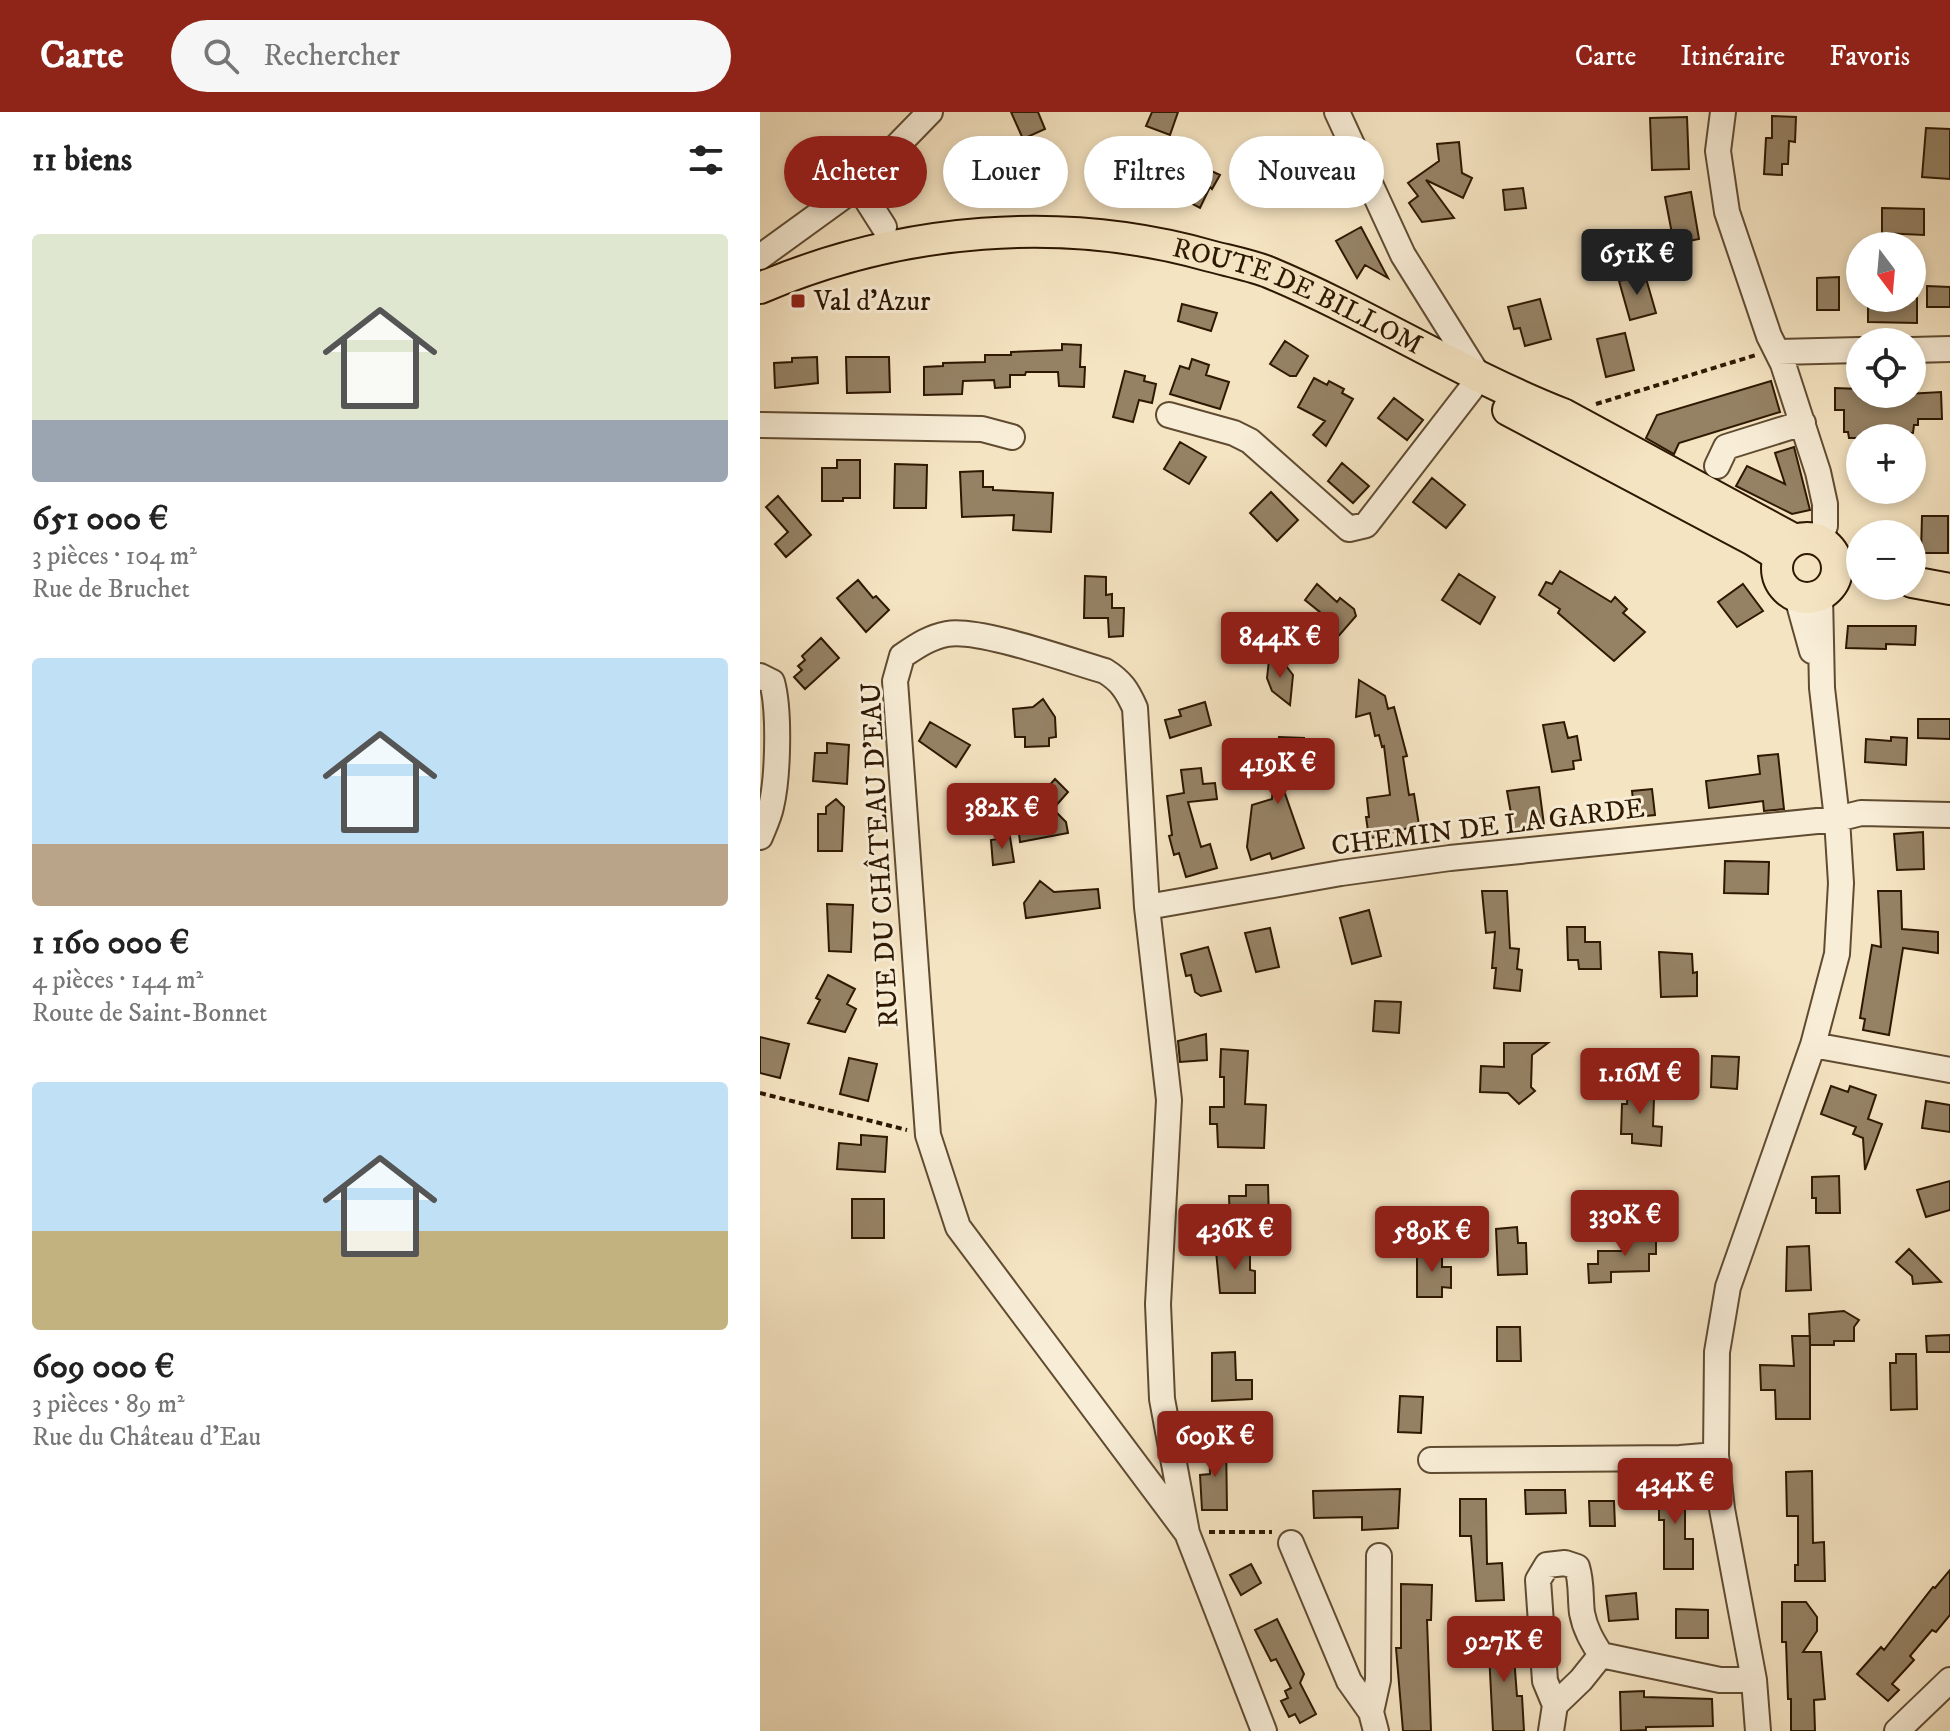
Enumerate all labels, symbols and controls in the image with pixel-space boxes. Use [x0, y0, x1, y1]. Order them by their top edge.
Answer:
search box [171, 20, 731, 92]
text: Carte [40, 32, 123, 80]
icon: search [199, 34, 243, 78]
text: Rechercher [263, 38, 400, 75]
text: Carte [1575, 39, 1636, 74]
text: Itinéraire [1680, 39, 1785, 74]
text: Favoris [1829, 39, 1910, 74]
chip: Acheter [784, 136, 927, 208]
chip: Louer [943, 136, 1068, 208]
chip: Filtres [1084, 136, 1213, 208]
chip: Nouveau [1229, 136, 1384, 208]
icon: filters [684, 138, 728, 182]
text: 11 biens [32, 139, 132, 181]
pin: 651K € [1572, 229, 1702, 297]
street label: ROUTE DE BILLOM [1169, 230, 1429, 362]
north arrow [1846, 232, 1926, 312]
map controls [1846, 232, 1926, 600]
text: 651K € [1599, 238, 1675, 271]
place label: Val d'Azur [813, 284, 931, 319]
icon: home [308, 286, 452, 430]
marker: Val d'Azur [789, 292, 807, 310]
button: locate [1846, 328, 1926, 408]
button: + [1846, 424, 1926, 504]
text: 651 000 € [32, 498, 168, 540]
button: − [1846, 520, 1926, 600]
text: 3 pièces · 104 m² [32, 540, 197, 573]
text: Rue de Bruchet [32, 573, 190, 606]
pin: 844K € [1215, 612, 1345, 680]
text: 844K € [1239, 621, 1321, 654]
street label: RUE DU CHÂTEAU D'EAU [852, 681, 907, 1029]
icon: home [308, 710, 452, 854]
pin: 419K € [1213, 738, 1343, 806]
text: 419K € [1240, 747, 1316, 780]
pin: 382K € [937, 783, 1067, 851]
street label: CHEMIN DE LA GARDE [1329, 790, 1647, 864]
text: 382K € [965, 792, 1039, 825]
text: 1 160 000 € [32, 922, 190, 964]
text: 4 pièces · 144 m² [32, 964, 203, 997]
text: Route de Saint-Bonnet [32, 997, 267, 1030]
pin: 1.16M € [1566, 1048, 1714, 1116]
text: 1.16M € [1598, 1057, 1682, 1090]
icon: home [308, 1134, 452, 1278]
pin: 330K € [1560, 1190, 1690, 1258]
text: 330K € [1589, 1199, 1661, 1232]
pin: 436K € [1170, 1204, 1300, 1272]
pin: 589K € [1367, 1206, 1497, 1274]
text: 436K € [1196, 1213, 1274, 1246]
text: 589K € [1393, 1215, 1471, 1248]
text: 609 000 € [32, 1346, 174, 1388]
text: 3 pièces · 89 m² [32, 1388, 185, 1421]
pin: 609K € [1150, 1411, 1280, 1479]
text: 609K € [1175, 1420, 1255, 1453]
text: Rue du Château d'Eau [32, 1421, 261, 1454]
pin: 434K € [1610, 1458, 1740, 1526]
text: 434K € [1636, 1467, 1714, 1500]
pin: 927K € [1439, 1616, 1569, 1684]
text: 927K € [1465, 1625, 1543, 1658]

